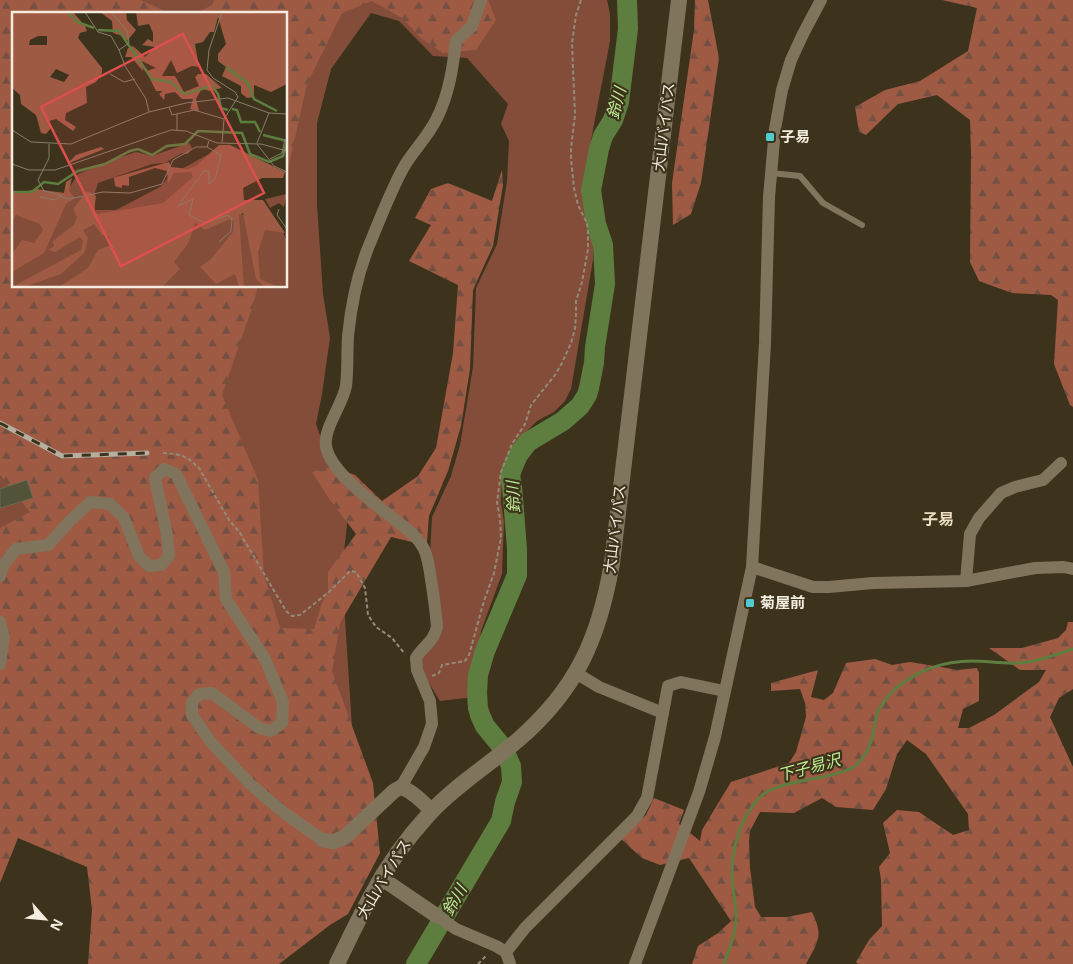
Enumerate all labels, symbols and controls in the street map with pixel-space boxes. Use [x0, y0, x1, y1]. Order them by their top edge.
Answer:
inset map [12, 12, 288, 288]
street label: 大山バイパス [648, 81, 678, 173]
water label: 鈴川 [601, 83, 631, 121]
place label: 子易 [780, 126, 810, 146]
marker: 子易 [764, 131, 776, 143]
water label: 鈴川 [501, 478, 525, 514]
street label: 大山バイパス [599, 483, 629, 575]
district label: 子易 [922, 508, 954, 530]
place label: 菊屋前 [760, 592, 805, 612]
marker: 菊屋前 [744, 597, 756, 609]
water label: 下子易沢 [775, 748, 845, 786]
street label: 大山バイパス [351, 835, 415, 922]
water label: 鈴川 [436, 879, 473, 919]
north arrow [20, 894, 70, 944]
text: N [46, 916, 68, 935]

